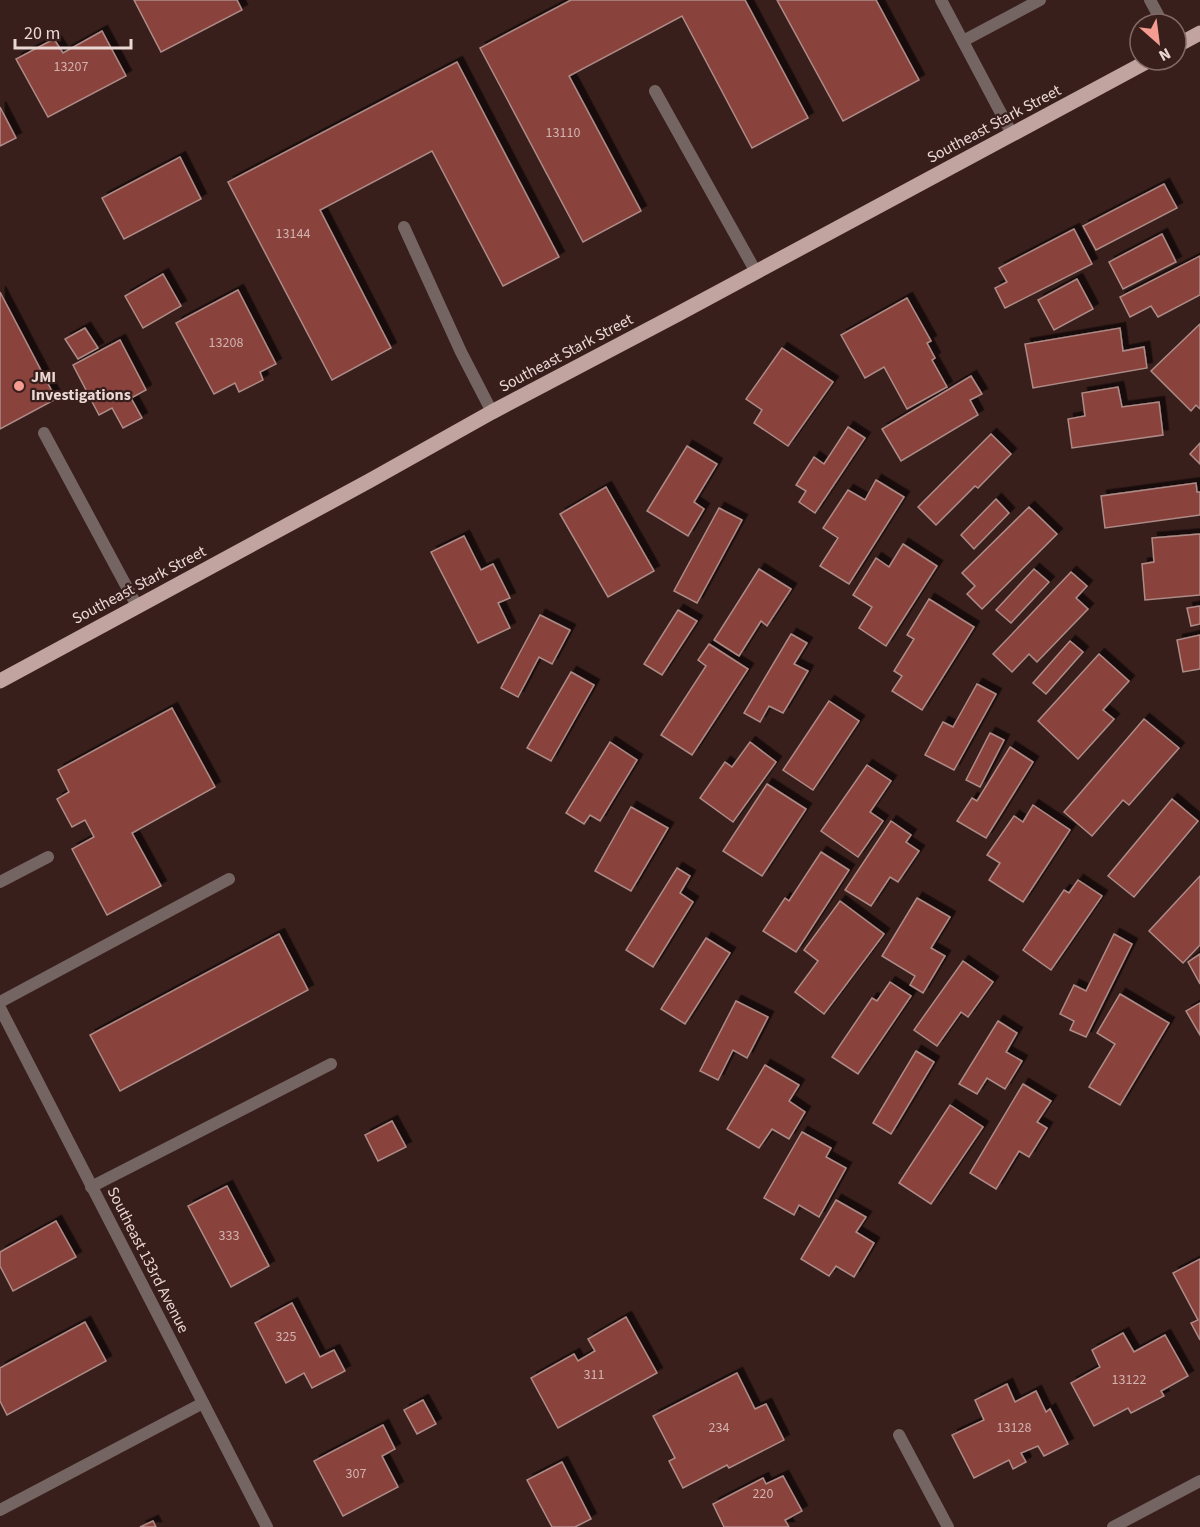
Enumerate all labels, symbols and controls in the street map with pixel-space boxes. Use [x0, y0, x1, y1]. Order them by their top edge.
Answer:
scale bar [15, 12, 130, 50]
north arrow [1128, 12, 1188, 72]
text: 20 m [24, 21, 60, 46]
text: N [1155, 42, 1174, 67]
house number: 13207 [54, 57, 88, 77]
street label: Southeast Stark Street [923, 79, 1065, 169]
house number: 13110 [546, 123, 580, 143]
house number: 13144 [276, 224, 310, 244]
street label: Southeast Stark Street [495, 308, 637, 398]
house number: 13208 [209, 333, 243, 353]
place label: JMI Investigations [31, 366, 131, 406]
marker: JMI Investigations [12, 379, 26, 393]
street label: Southeast Stark Street [68, 540, 210, 630]
street label: Southeast 133rd Avenue [102, 1183, 194, 1337]
house number: 333 [219, 1226, 239, 1246]
house number: 325 [276, 1327, 296, 1347]
house number: 311 [584, 1365, 604, 1385]
house number: 13122 [1112, 1370, 1146, 1390]
house number: 234 [709, 1418, 729, 1438]
house number: 13128 [997, 1418, 1031, 1438]
house number: 307 [346, 1464, 366, 1484]
house number: 220 [753, 1484, 773, 1504]

